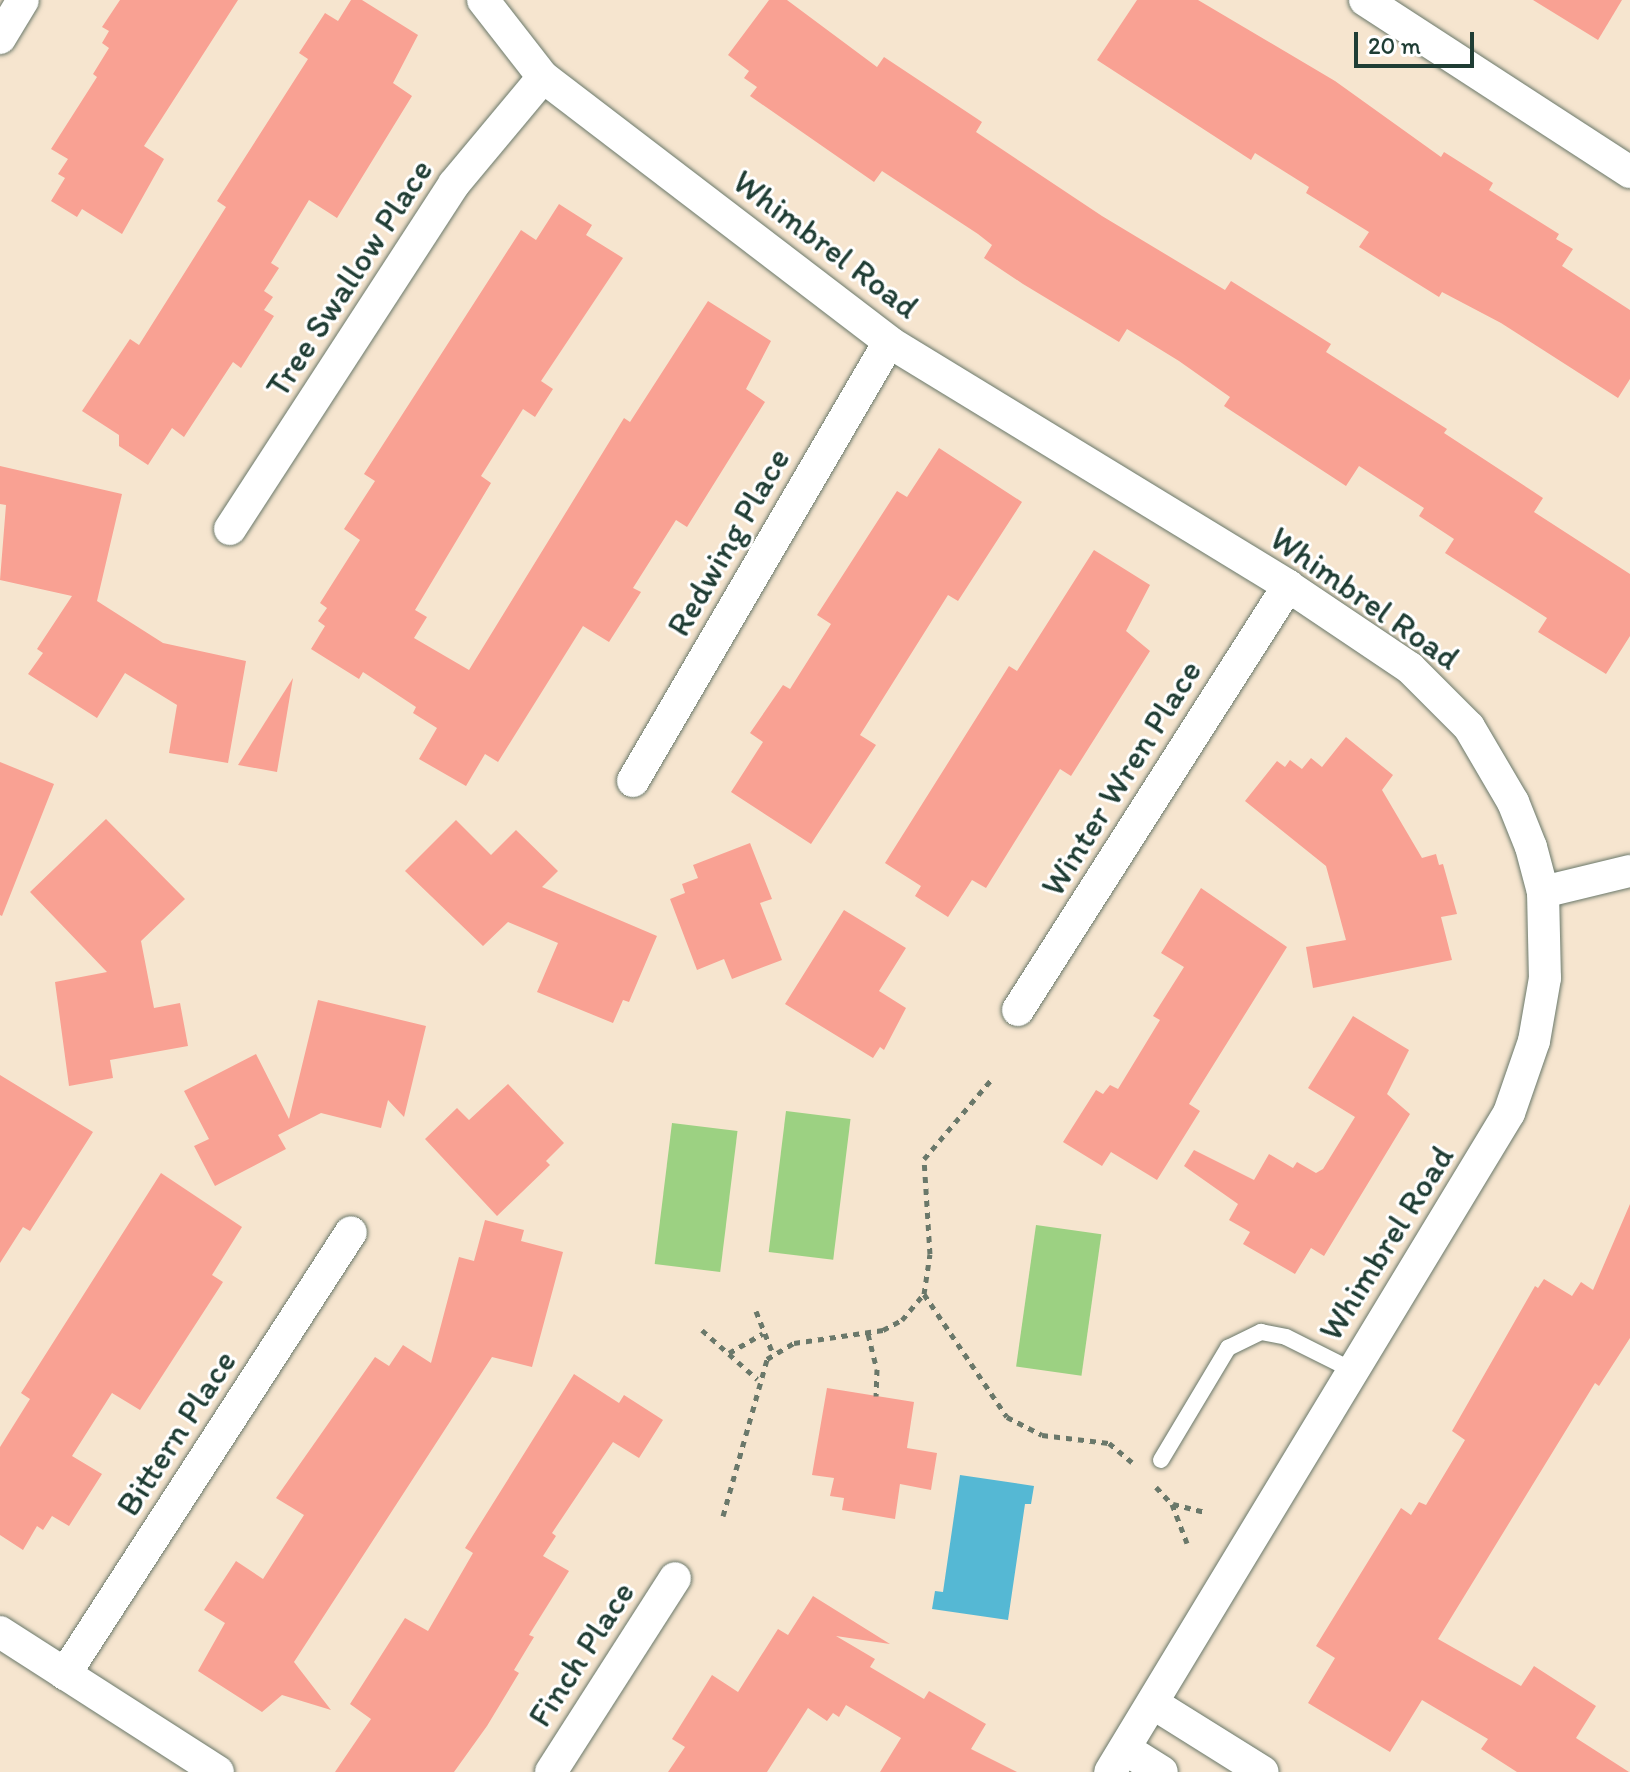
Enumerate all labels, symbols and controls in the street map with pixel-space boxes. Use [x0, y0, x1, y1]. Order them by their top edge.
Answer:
scale bar [1358, 16, 1478, 66]
text: 20 m [1368, 31, 1421, 60]
street label: Tree Swallow Place [257, 151, 441, 405]
street label: Whimbrel Road [725, 161, 927, 327]
street label: Redwing Place [658, 441, 798, 643]
street label: Whimbrel Road [1263, 518, 1467, 678]
street label: Winter Wren Place [1032, 653, 1210, 903]
street label: Whimbrel Road [1310, 1138, 1462, 1348]
street label: Bittern Place [108, 1343, 244, 1523]
street label: Finch Place [519, 1574, 643, 1734]

